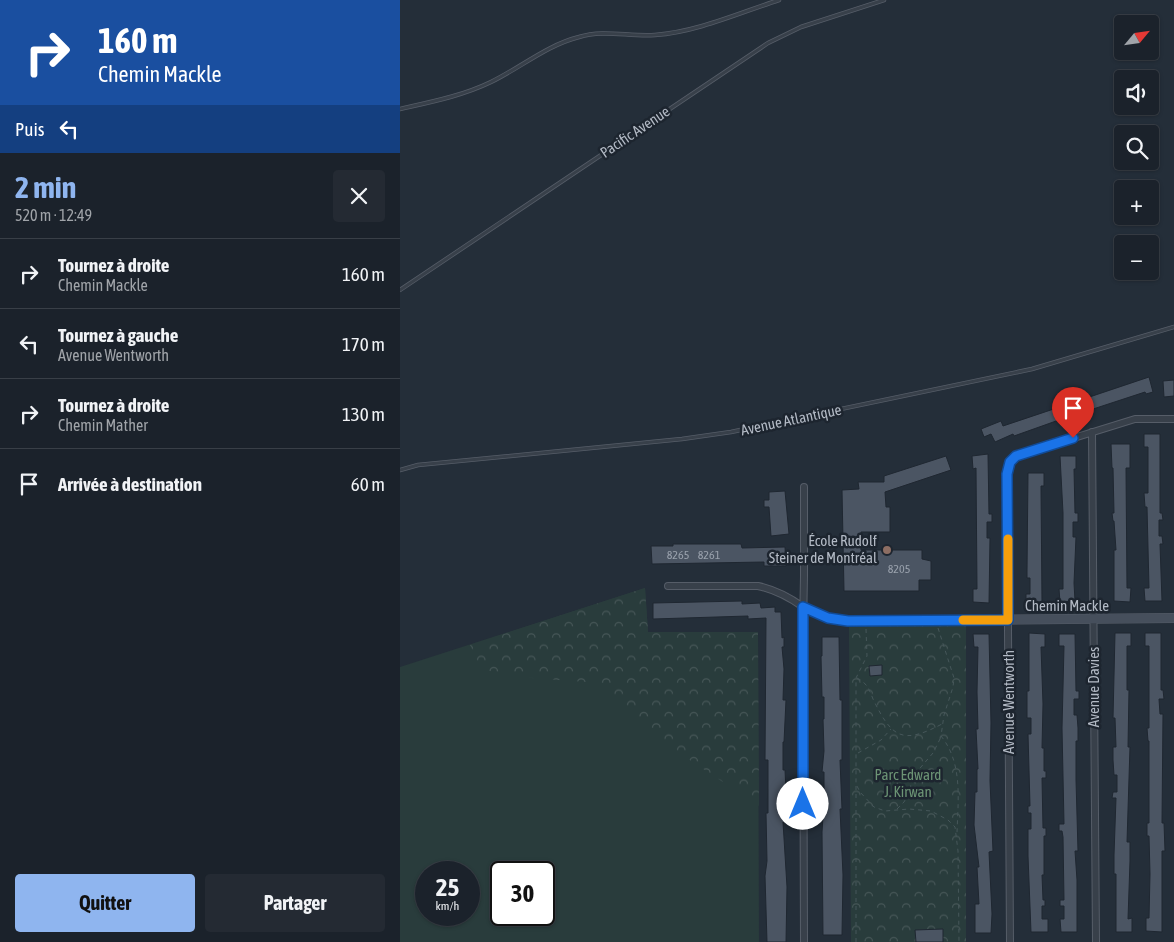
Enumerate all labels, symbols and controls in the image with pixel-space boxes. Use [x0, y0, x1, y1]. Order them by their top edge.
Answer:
north arrow [1114, 15, 1159, 60]
map controls [1114, 15, 1159, 280]
icon: right [15, 20, 80, 85]
text: 160 m [98, 20, 177, 60]
text: Chemin Mackle [98, 61, 222, 87]
button: sound [1114, 70, 1159, 115]
street label: Pacific Avenue [597, 102, 673, 161]
icon: left [55, 115, 83, 143]
text: Puis [15, 118, 45, 140]
button: search [1114, 125, 1159, 170]
text: 2 min [15, 170, 76, 204]
button: close [333, 170, 385, 222]
button: + [1114, 180, 1159, 225]
text: 520 m · 12:49 [15, 206, 92, 224]
button: − [1114, 235, 1159, 280]
text: Tournez à droite [58, 254, 169, 276]
icon: right [15, 260, 43, 288]
text: 160 m [342, 263, 385, 285]
text: Chemin Mackle [58, 276, 148, 294]
text: Tournez à gauche [58, 324, 178, 346]
icon: left [15, 330, 43, 358]
text: 170 m [342, 333, 385, 355]
text: Avenue Wentworth [58, 346, 169, 364]
pin [1052, 387, 1094, 438]
text: Tournez à droite [58, 394, 169, 416]
icon: arrive [1059, 394, 1087, 422]
icon: right [15, 400, 43, 428]
street label: Avenue Atlantique [739, 401, 843, 438]
text: 130 m [342, 403, 385, 425]
text: Chemin Mather [58, 416, 148, 434]
icon: arrive [15, 470, 43, 498]
text: Arrivée à destination [58, 473, 202, 495]
text: 60 m [351, 473, 385, 495]
place label: École Rudolf Steiner de Montréal [769, 532, 877, 566]
marker: École Rudolf Steiner de Montréal [881, 544, 893, 556]
house number: 8265 [667, 548, 689, 562]
house number: 8261 [698, 548, 721, 562]
house number: 8205 [888, 562, 910, 576]
street label: Chemin Mackle [1025, 597, 1109, 614]
street label: Avenue Davies [1085, 647, 1102, 727]
street label: Avenue Wentworth [1000, 650, 1017, 754]
park label: Parc Edward J. Kirwan [875, 766, 941, 800]
position arrow [776, 777, 828, 829]
speed limit sign: 30 [490, 861, 555, 926]
text: 25 [436, 873, 459, 901]
button: Quitter [15, 874, 195, 932]
button: Partager [205, 874, 385, 932]
text: km/h [436, 899, 459, 913]

